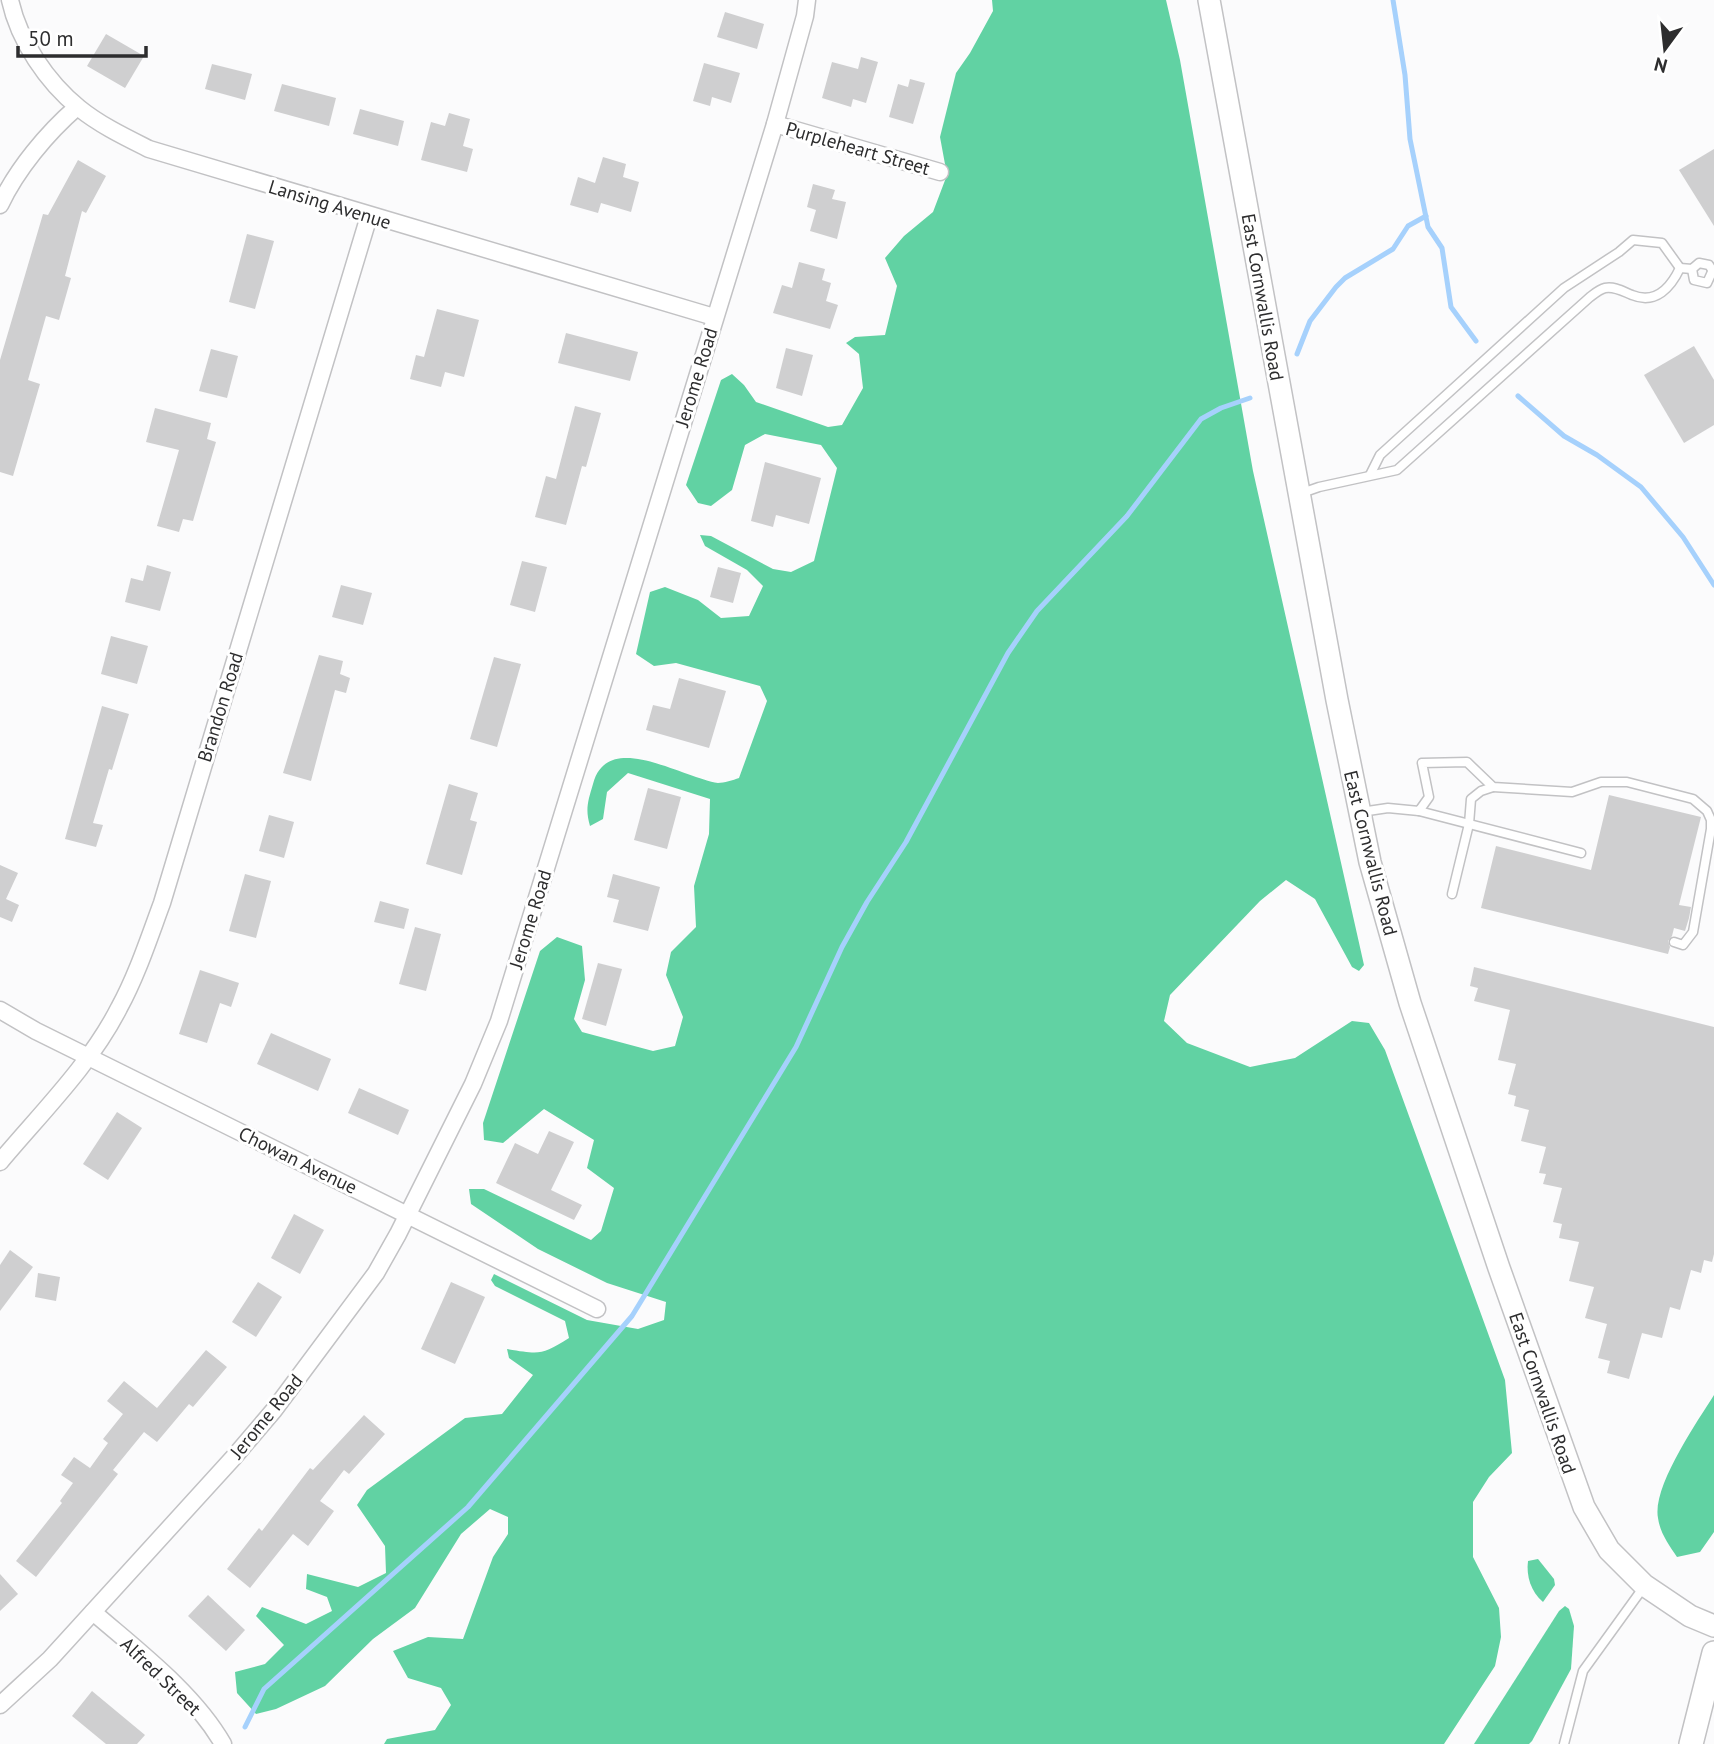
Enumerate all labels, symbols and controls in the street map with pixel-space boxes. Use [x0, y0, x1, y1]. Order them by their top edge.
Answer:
scale bar [18, 14, 145, 58]
north arrow [1630, 14, 1700, 84]
text: 50 m [28, 25, 74, 52]
text: N [1651, 52, 1670, 79]
street label: Purpleheart Street [783, 116, 933, 180]
street label: Lansing Avenue [266, 174, 394, 234]
street label: East Cornwallis Road [1236, 212, 1290, 382]
street label: Jerome Road [669, 325, 722, 430]
street label: Brandon Road [192, 649, 248, 765]
street label: East Cornwallis Road [1339, 768, 1403, 938]
street label: Jerome Road [503, 867, 556, 972]
street label: Chowan Avenue [235, 1121, 361, 1199]
street label: East Cornwallis Road [1504, 1309, 1582, 1477]
street label: Jerome Road [224, 1369, 307, 1464]
street label: Alfred Street [116, 1632, 207, 1721]

